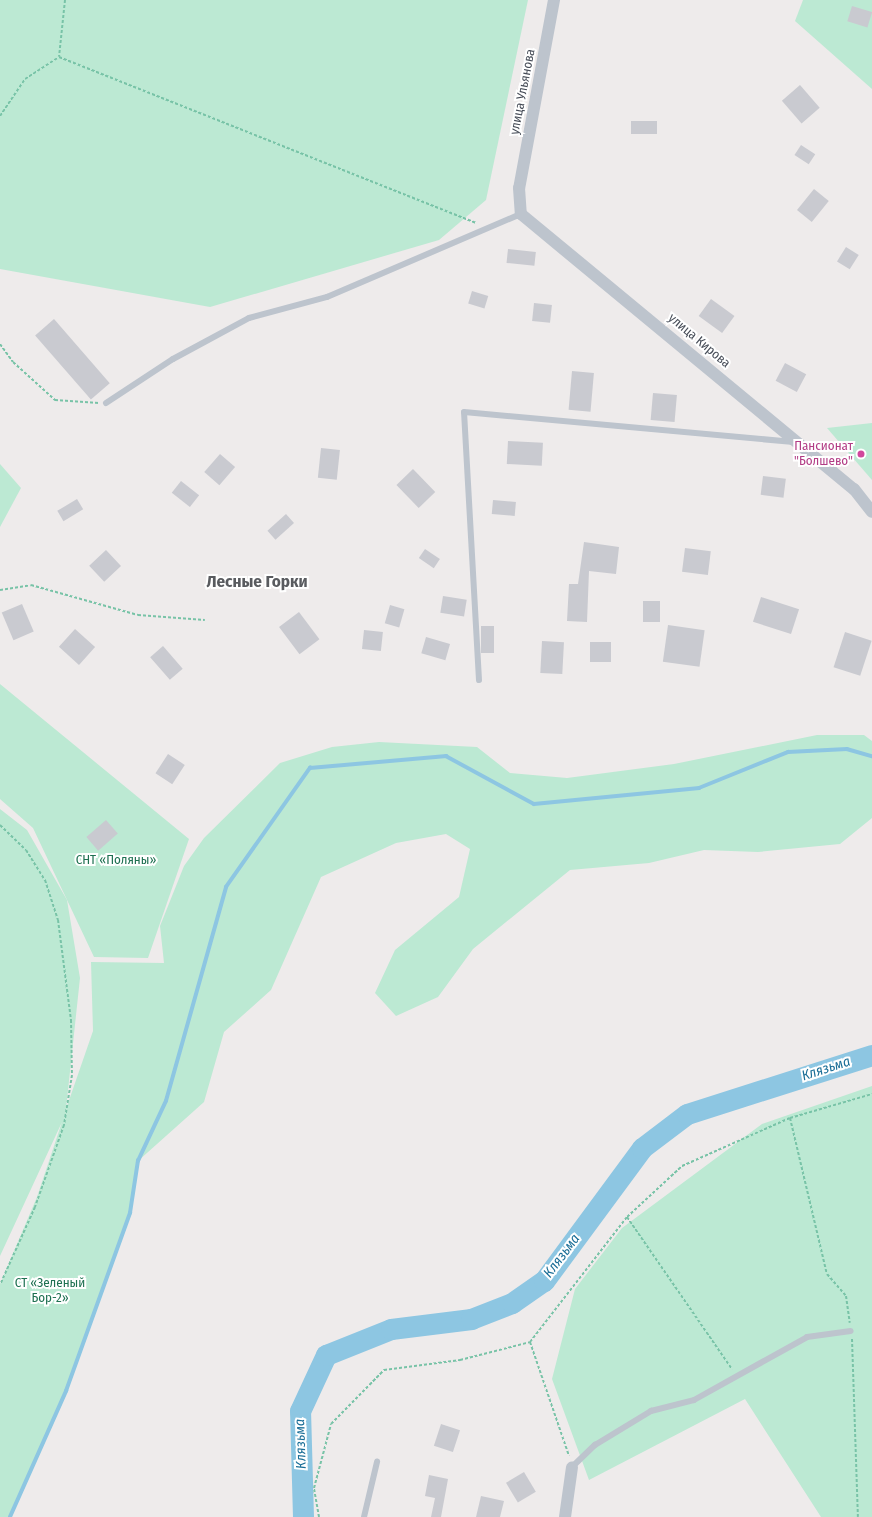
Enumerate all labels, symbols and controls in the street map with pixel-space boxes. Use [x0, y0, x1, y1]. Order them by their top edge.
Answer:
street label: улица Ульянова [507, 48, 539, 136]
street label: улица Кирова [665, 311, 733, 371]
place label: Пансионат "Болшево" [794, 439, 853, 470]
marker: Пансионат "Болшево" [856, 449, 866, 459]
district label: Лесные Горки [206, 572, 308, 592]
park label: СНТ «Поляны» [76, 852, 156, 868]
water label: Клязьма [800, 1053, 852, 1085]
water label: Клязьма [540, 1231, 584, 1281]
park label: СТ «Зеленый Бор-2» [15, 1276, 85, 1307]
water label: Клязьма [292, 1419, 310, 1469]

